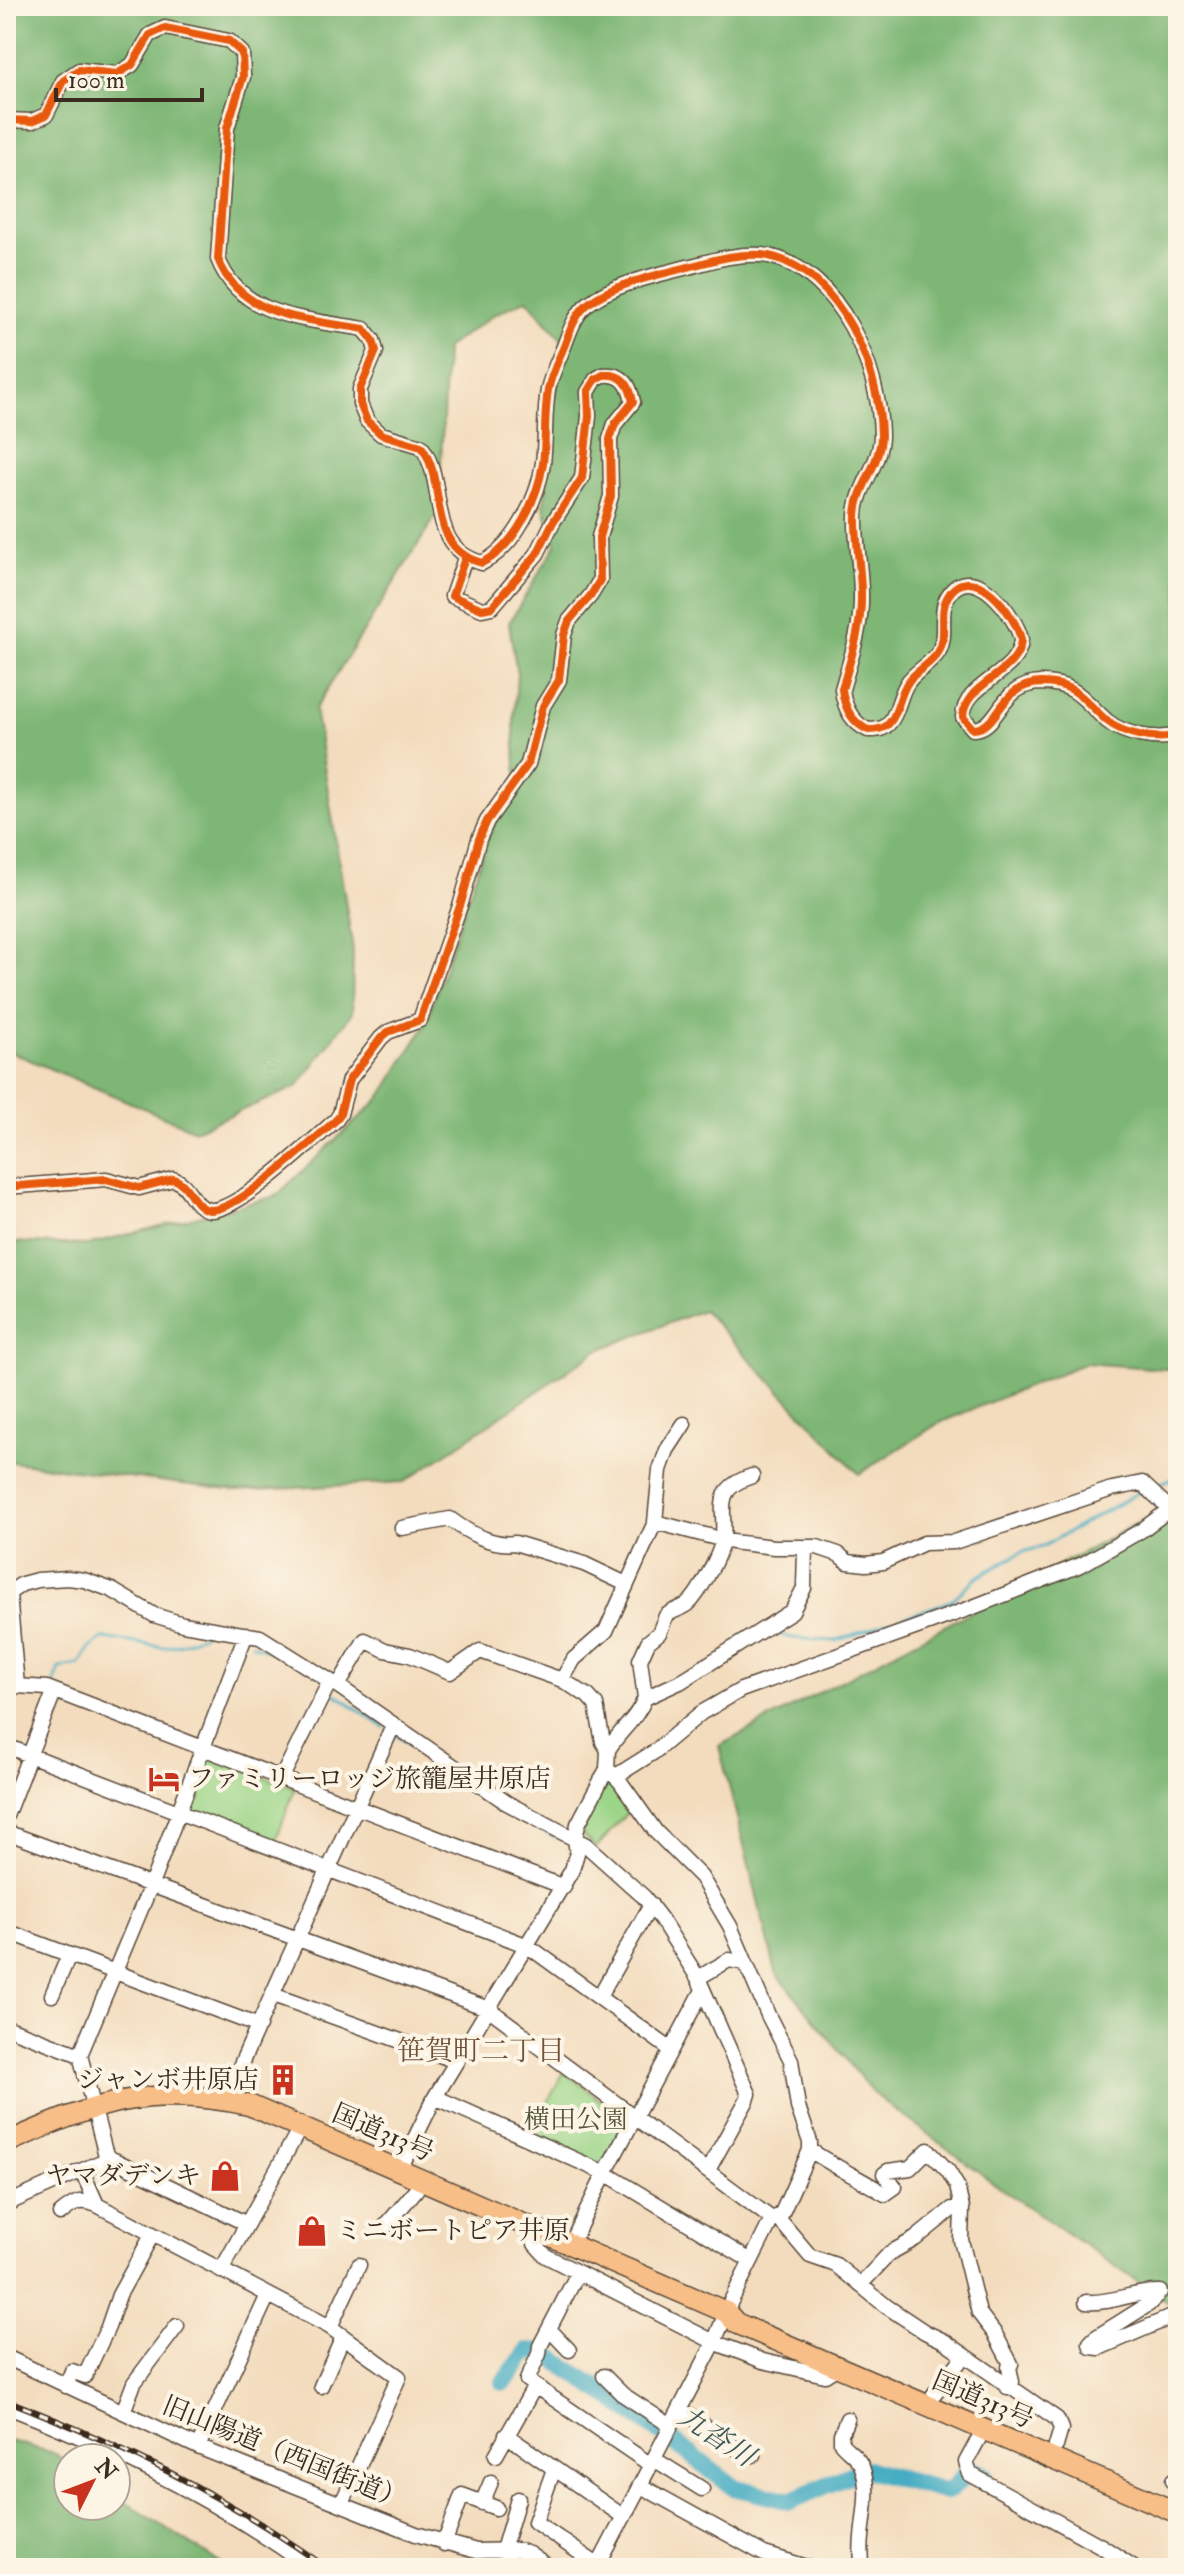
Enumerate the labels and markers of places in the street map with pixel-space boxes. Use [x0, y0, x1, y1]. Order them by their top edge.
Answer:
hotel icon: ファミリーロッジ旅籠屋井原店 [147, 1762, 181, 1796]
place label: ファミリーロッジ旅籠屋井原店 [188, 1763, 551, 1795]
building icon: ジャンボ井原店 [266, 2063, 300, 2097]
place label: ジャンボ井原店 [78, 2064, 259, 2096]
shop icon: ヤマダデンキ [208, 2159, 242, 2193]
place label: ヤマダデンキ [46, 2160, 201, 2192]
shop icon: ミニボートピア井原 [295, 2214, 329, 2248]
place label: ミニボートピア井原 [336, 2215, 570, 2247]

